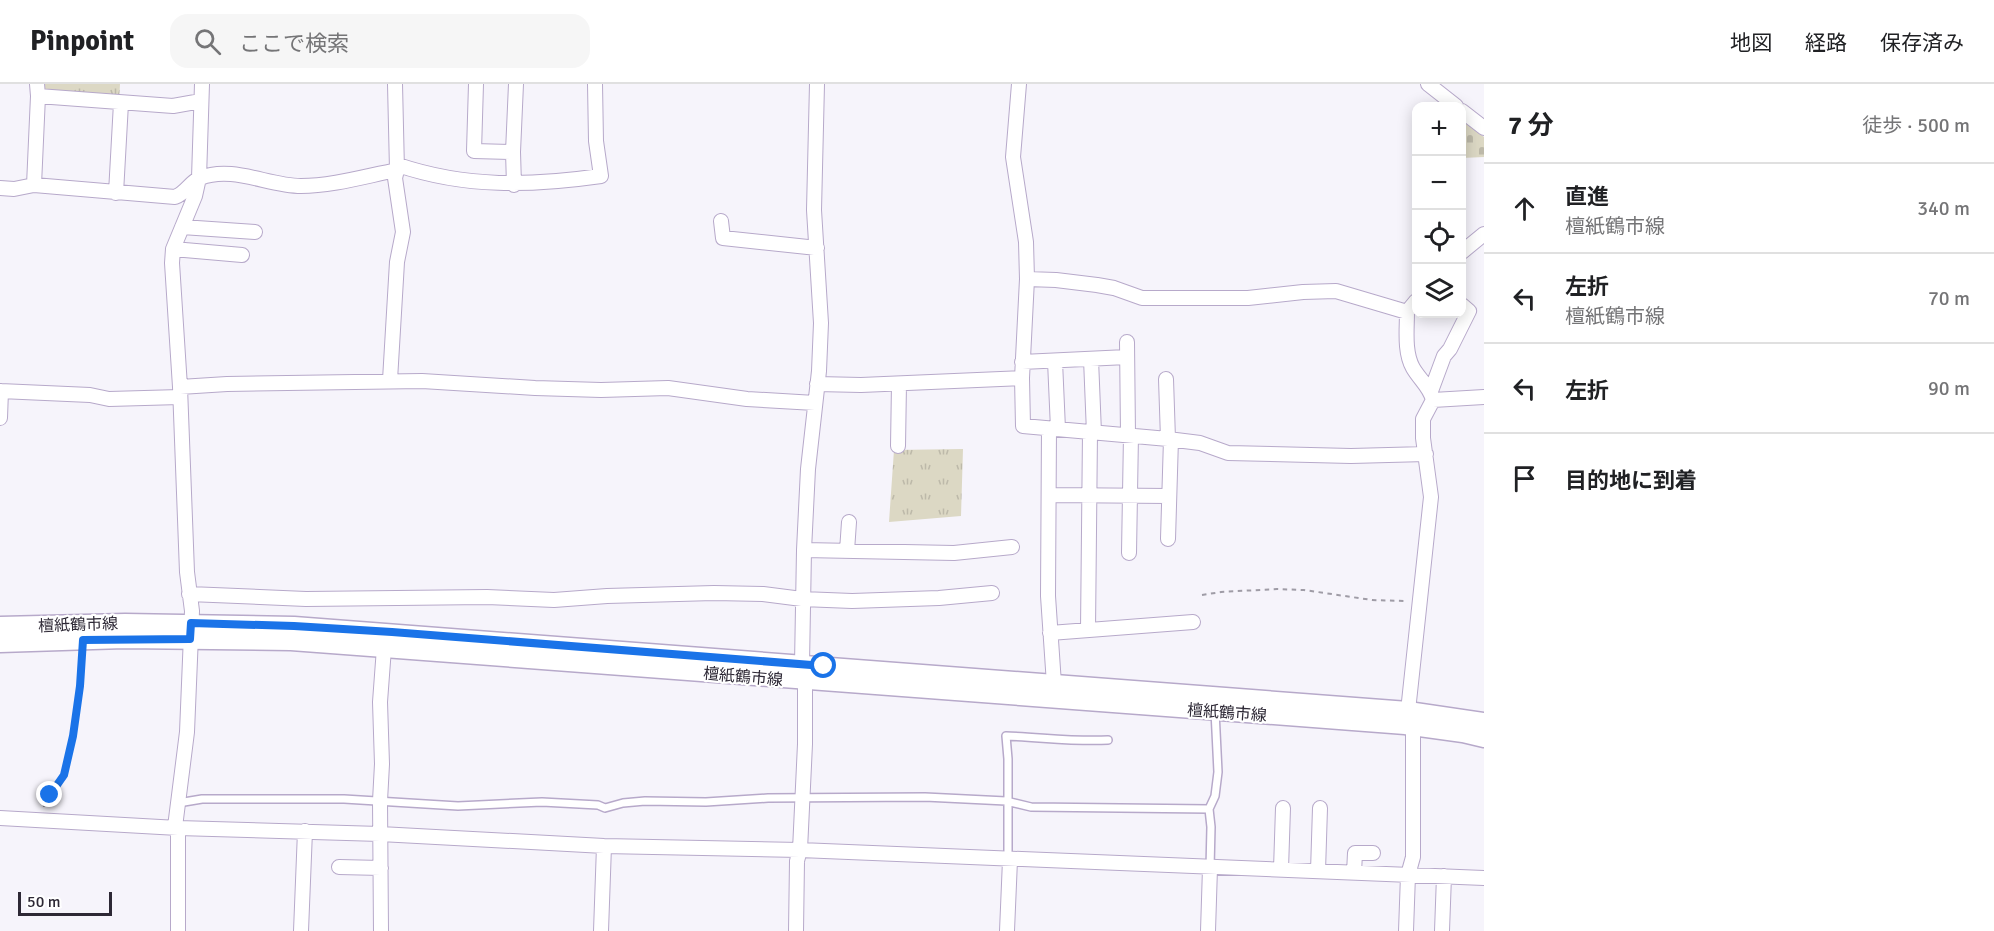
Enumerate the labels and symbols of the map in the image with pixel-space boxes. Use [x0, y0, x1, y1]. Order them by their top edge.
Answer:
street label: 檀紙鶴市線 [38, 614, 118, 636]
route start [810, 652, 836, 678]
street label: 檀紙鶴市線 [702, 664, 784, 690]
street label: 檀紙鶴市線 [1186, 700, 1268, 726]
route end [36, 781, 62, 807]
scale bar [18, 889, 112, 916]

